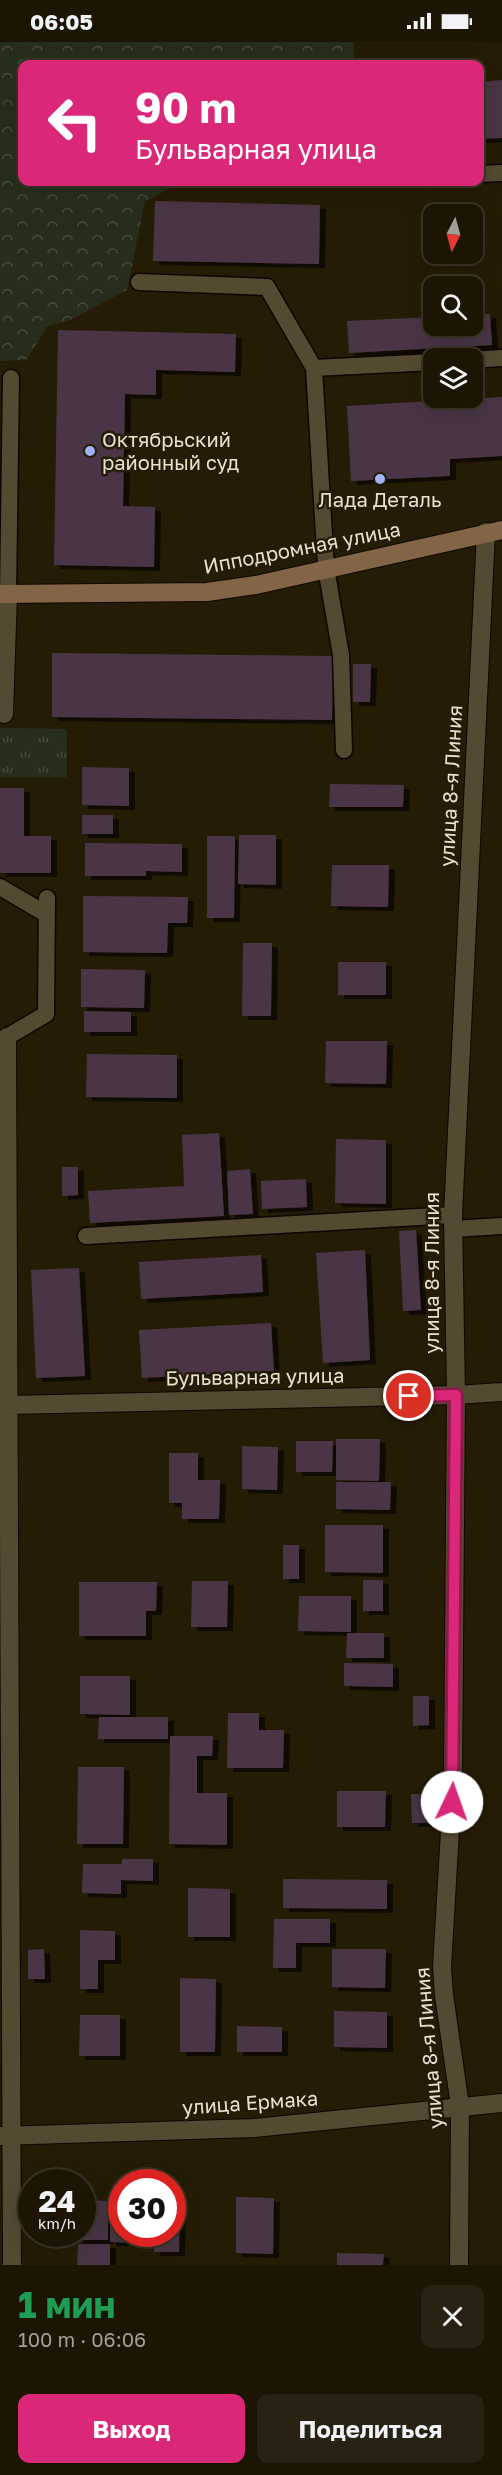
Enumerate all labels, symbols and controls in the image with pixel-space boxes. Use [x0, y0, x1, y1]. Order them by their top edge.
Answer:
text: 06:05 [30, 8, 93, 35]
text: 90 m [135, 82, 236, 132]
icon: left [36, 84, 114, 162]
text: Бульварная улица [135, 133, 377, 165]
north arrow [423, 204, 483, 264]
map controls [423, 204, 483, 408]
button: search [423, 276, 483, 336]
button: layers [423, 348, 483, 408]
place label: Октябрьский районный суд [102, 427, 239, 474]
marker: Октябрьский районный суд [83, 444, 97, 458]
marker: Лада Деталь [373, 472, 387, 486]
place label: Лада Деталь [319, 487, 441, 511]
street label: Ипподромная улица [201, 516, 402, 578]
street label: улица 8-я Линия [434, 704, 466, 868]
street label: улица 8-я Линия [419, 1192, 443, 1354]
street label: Бульварная улица [165, 1362, 345, 1390]
pin [383, 1370, 434, 1421]
icon: arrive [392, 1379, 425, 1412]
position arrow [420, 1770, 484, 1834]
street label: улица 8-я Линия [409, 1966, 447, 2130]
street label: улица Ермака [181, 2085, 319, 2119]
speed limit sign: 30 [108, 2169, 186, 2247]
text: 24 [38, 2183, 76, 2219]
text: km/h [38, 2214, 76, 2232]
text: 1 мин [18, 2283, 115, 2326]
button: close [421, 2285, 484, 2348]
text: 100 m · 06:06 [18, 2327, 146, 2351]
button: Выход [18, 2394, 245, 2463]
button: Поделиться [257, 2394, 484, 2463]

